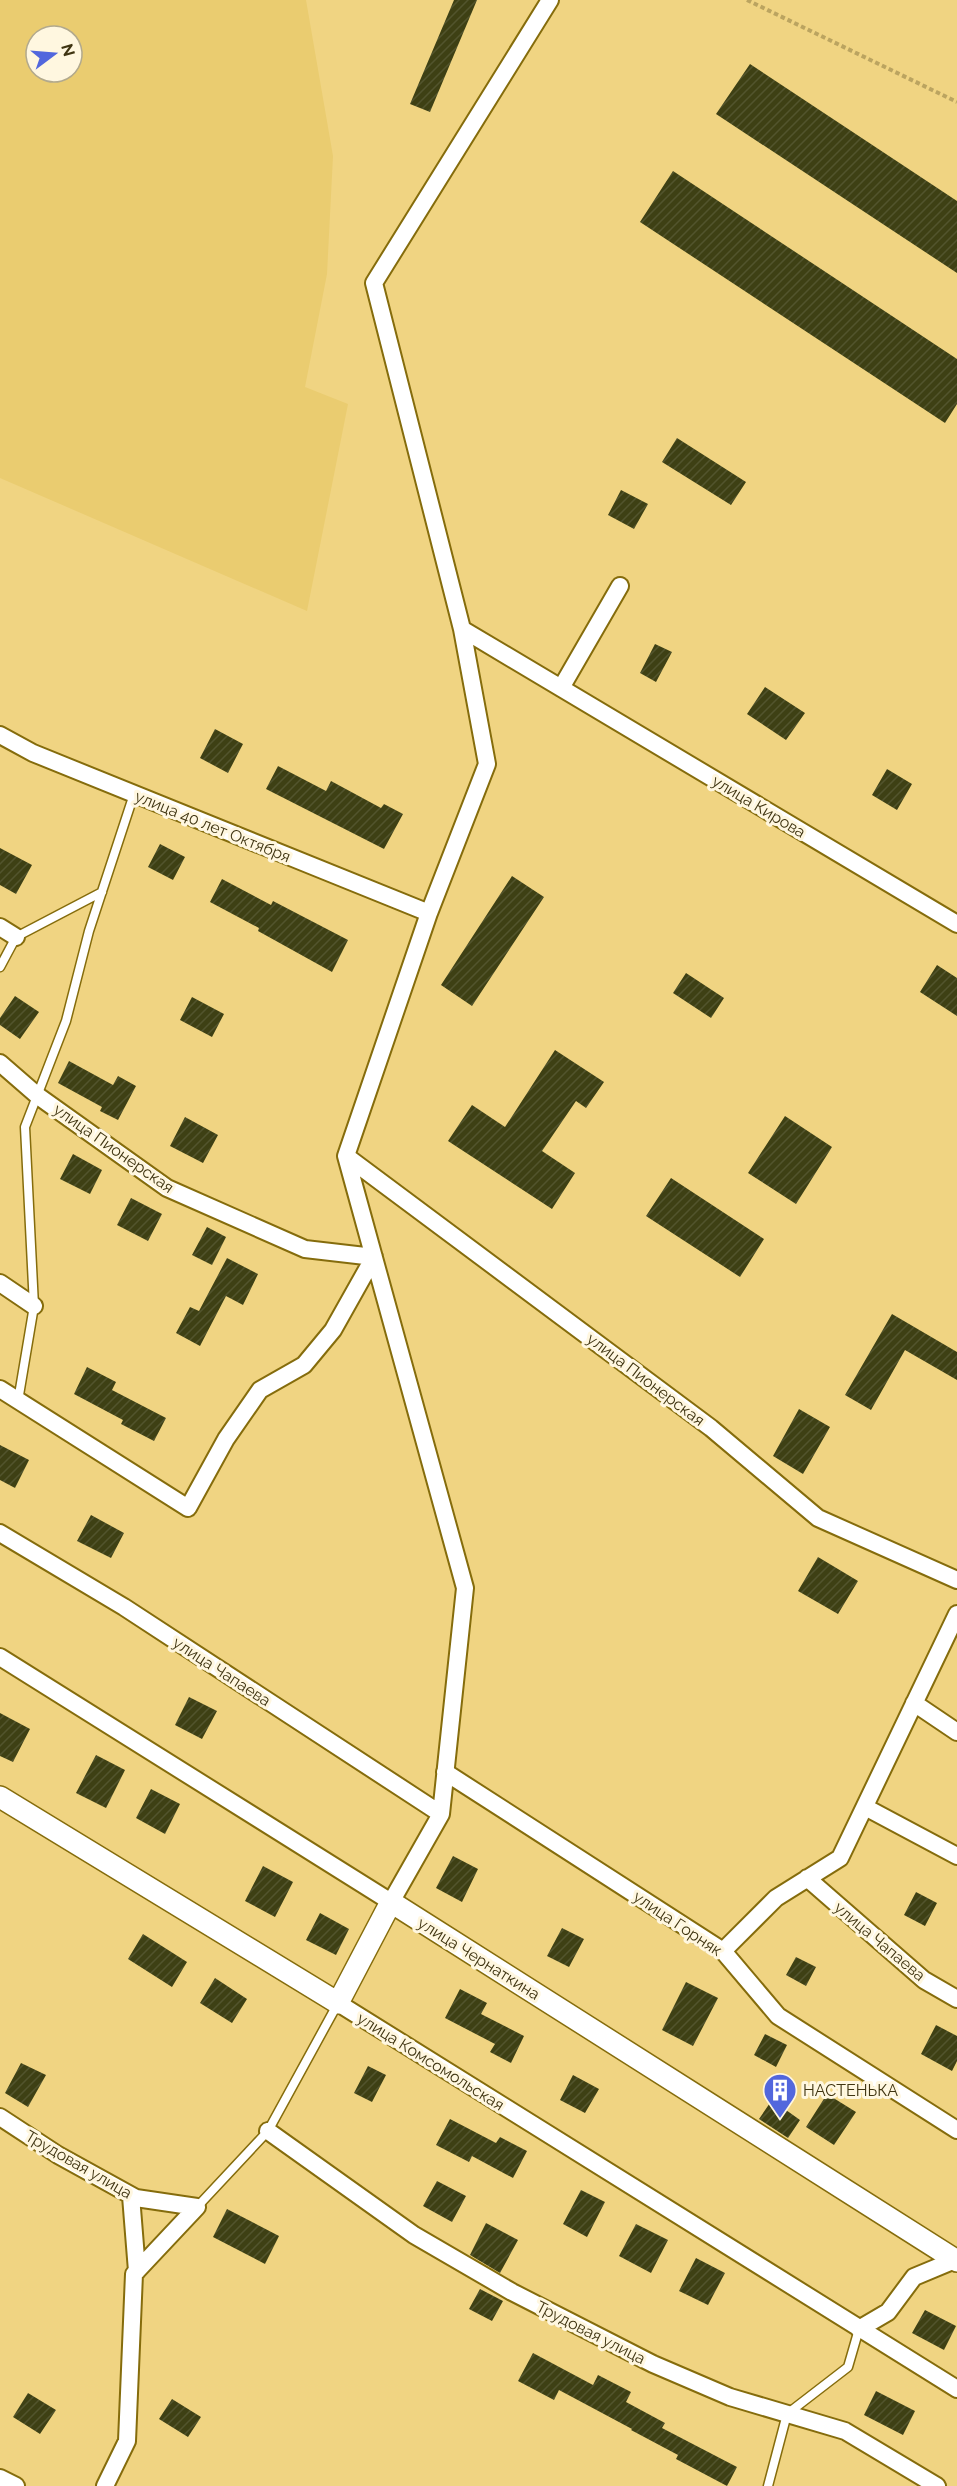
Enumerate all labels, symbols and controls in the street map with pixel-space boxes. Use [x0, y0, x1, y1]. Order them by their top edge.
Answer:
north arrow [24, 24, 84, 84]
text: N [57, 42, 79, 58]
street label: улица Кирова [709, 771, 809, 842]
street label: улица 40 лет Октября [132, 787, 293, 866]
street label: улица Пионерская [50, 1100, 178, 1197]
street label: улица Пионерская [583, 1329, 708, 1430]
street label: улица Чапаева [169, 1633, 274, 1710]
street label: улица Горняк [630, 1887, 726, 1960]
street label: улица Чапаева [830, 1898, 929, 1985]
street label: улица Чернаткина [414, 1913, 543, 2004]
street label: улица Комсомольская [354, 2008, 508, 2114]
building icon: НАСТЕНЬКА [762, 2072, 798, 2119]
place label: НАСТЕНЬКА [803, 2081, 898, 2100]
street label: Трудовая улица [22, 2126, 135, 2203]
street label: Трудовая улица [533, 2297, 648, 2368]

